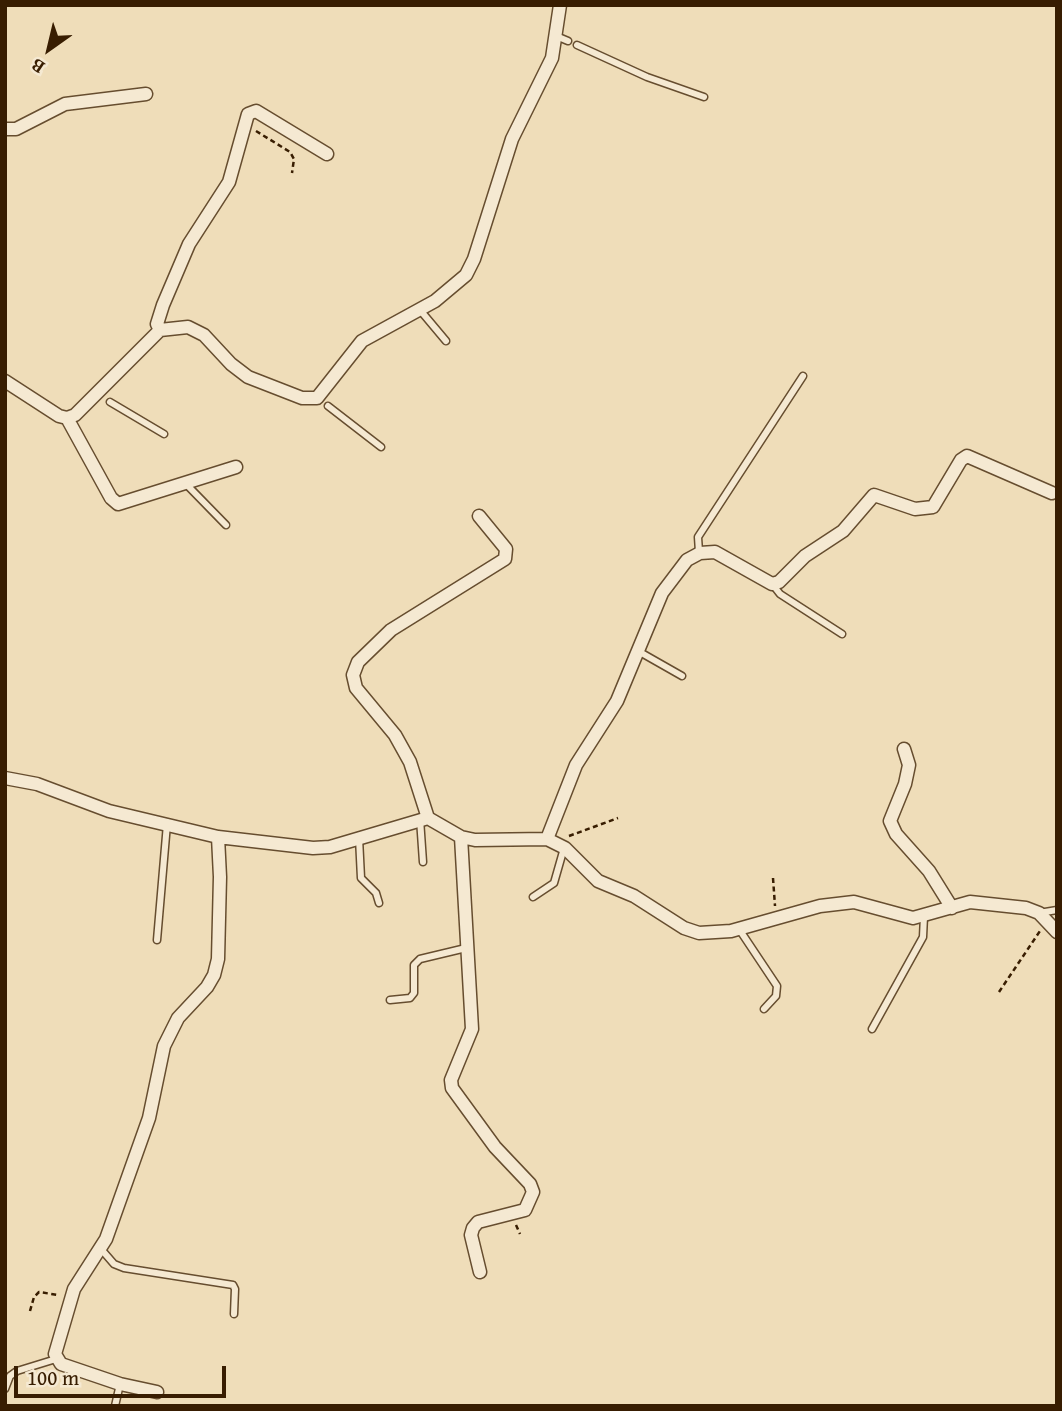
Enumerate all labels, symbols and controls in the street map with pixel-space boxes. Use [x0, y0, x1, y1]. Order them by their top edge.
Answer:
north arrow [14, 14, 84, 84]
text: B [25, 52, 50, 81]
scale bar [18, 1352, 229, 1396]
text: 100 m [27, 1362, 79, 1393]

